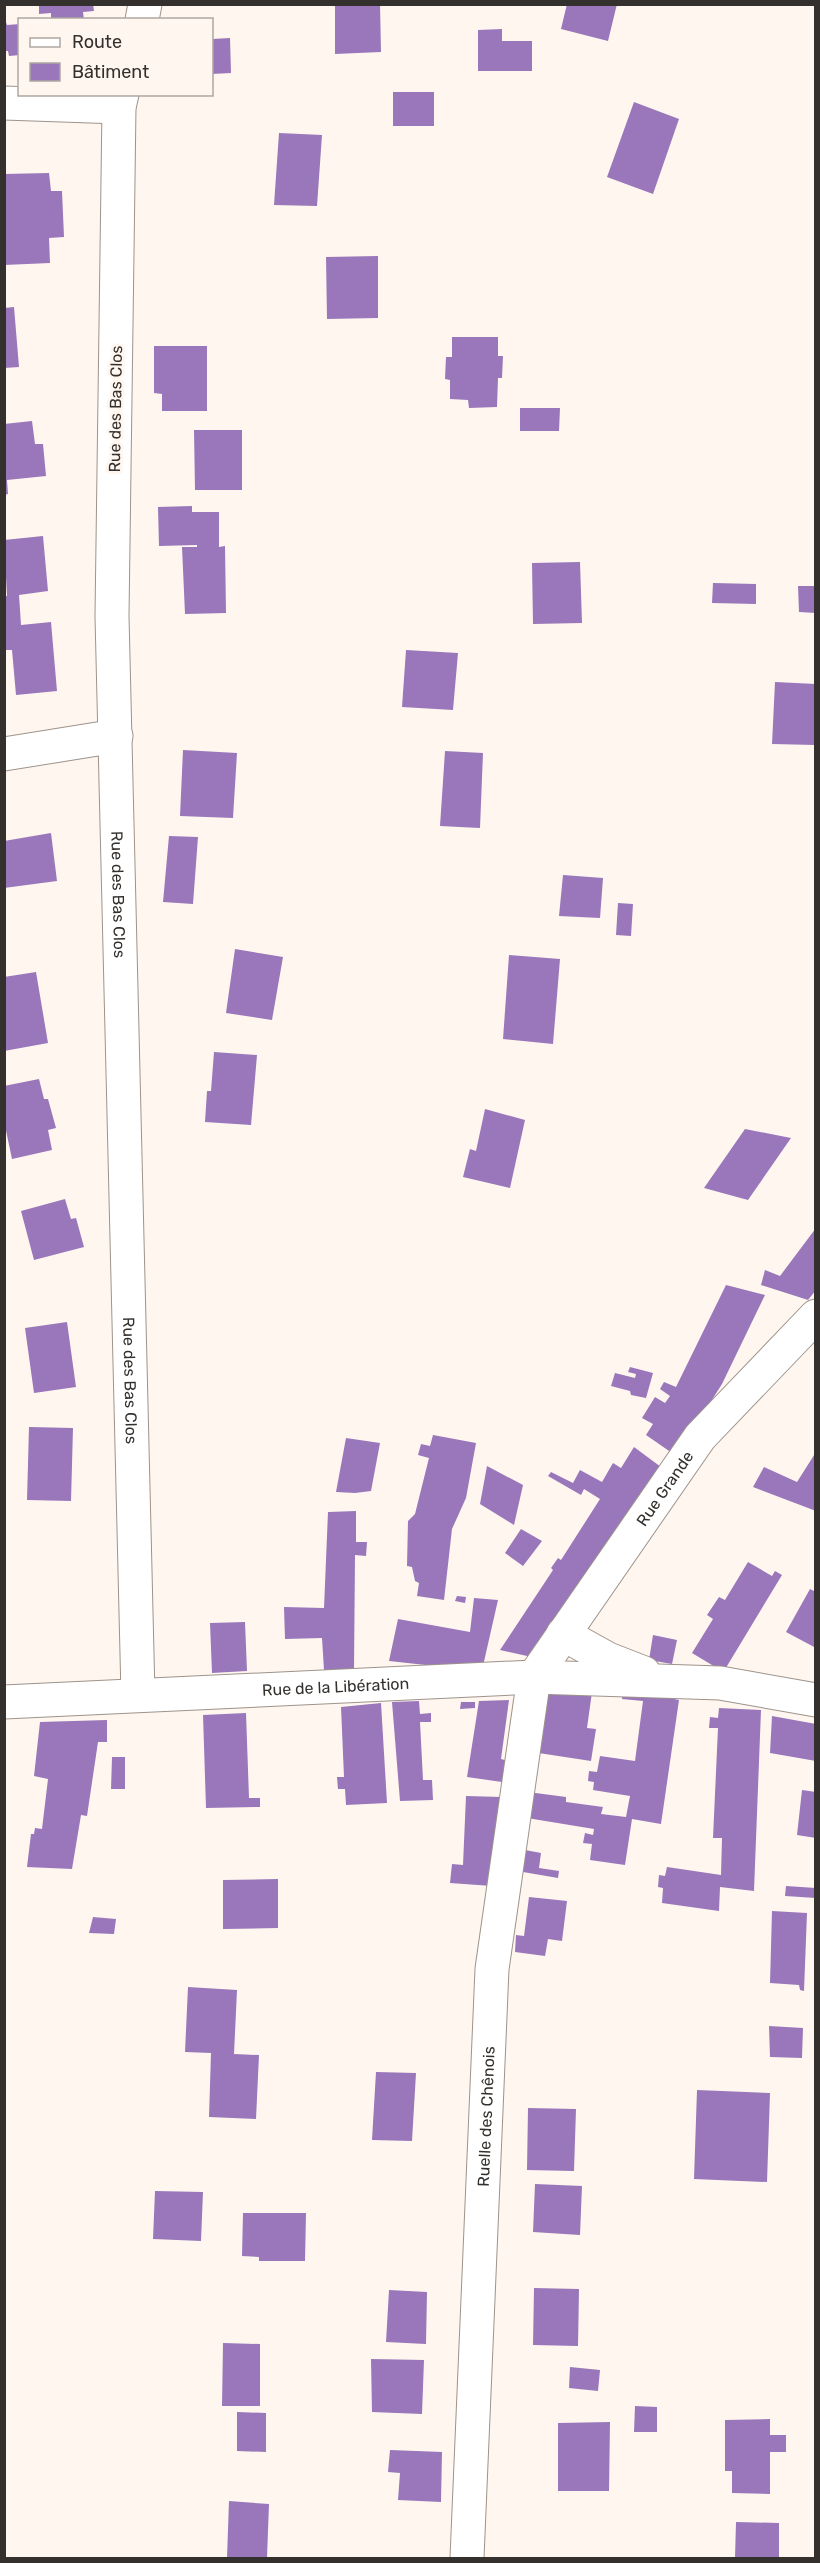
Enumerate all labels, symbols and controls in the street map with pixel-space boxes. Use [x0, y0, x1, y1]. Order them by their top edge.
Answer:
legend [18, 18, 213, 96]
text: Route [72, 31, 122, 53]
text: Bâtiment [72, 61, 149, 83]
street label: Rue des Bas Clos [105, 345, 126, 473]
street label: Rue des Bas Clos [107, 831, 129, 958]
street label: Rue des Bas Clos [119, 1317, 141, 1444]
street label: Rue Grande [632, 1447, 697, 1530]
street label: Rue de la Libération [262, 1674, 410, 1700]
street label: Ruelle des Chênois [474, 2046, 499, 2187]

